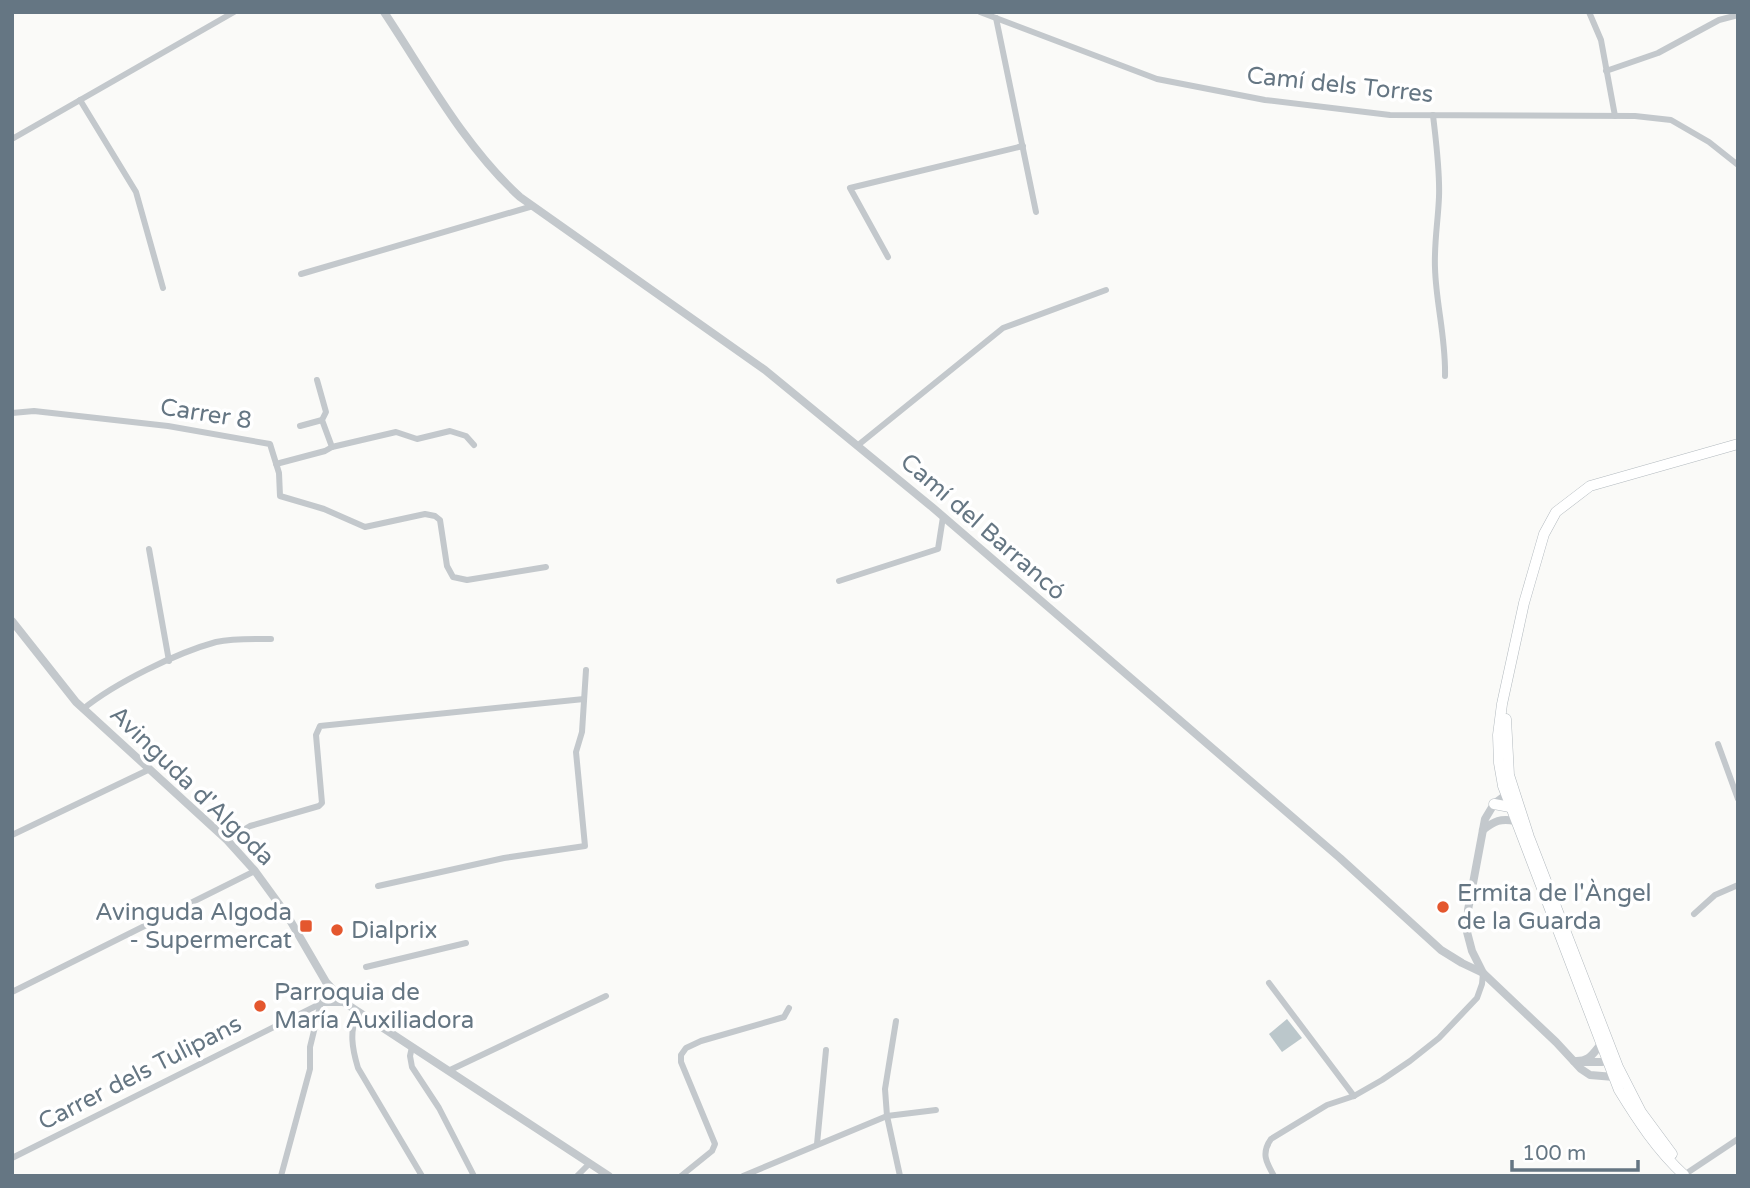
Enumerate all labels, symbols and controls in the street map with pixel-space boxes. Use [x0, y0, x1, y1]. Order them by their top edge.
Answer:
street label: Camí dels Torres [1245, 61, 1435, 109]
street label: Carrer 8 [158, 392, 254, 436]
street label: Camí del Barrancó [895, 447, 1071, 607]
street label: Avinguda d'Algoda [104, 700, 280, 872]
place label: Ermita de l'Àngel de la Guarda [1457, 878, 1652, 936]
place label: Avinguda Algoda - Supermercat [95, 898, 292, 955]
marker: Ermita de l'Àngel de la Guarda [1435, 899, 1451, 915]
place label: Dialprix [351, 916, 438, 945]
marker: Avinguda Algoda - Supermercat [298, 918, 314, 934]
marker: Dialprix [329, 922, 345, 938]
place label: Parroquia de María Auxiliadora [274, 978, 474, 1035]
marker: Parroquia de María Auxiliadora [252, 998, 268, 1014]
street label: Carrer dels Tulipans [34, 1009, 246, 1137]
scale bar [1512, 1128, 1638, 1172]
text: 100 m [1522, 1141, 1586, 1166]

